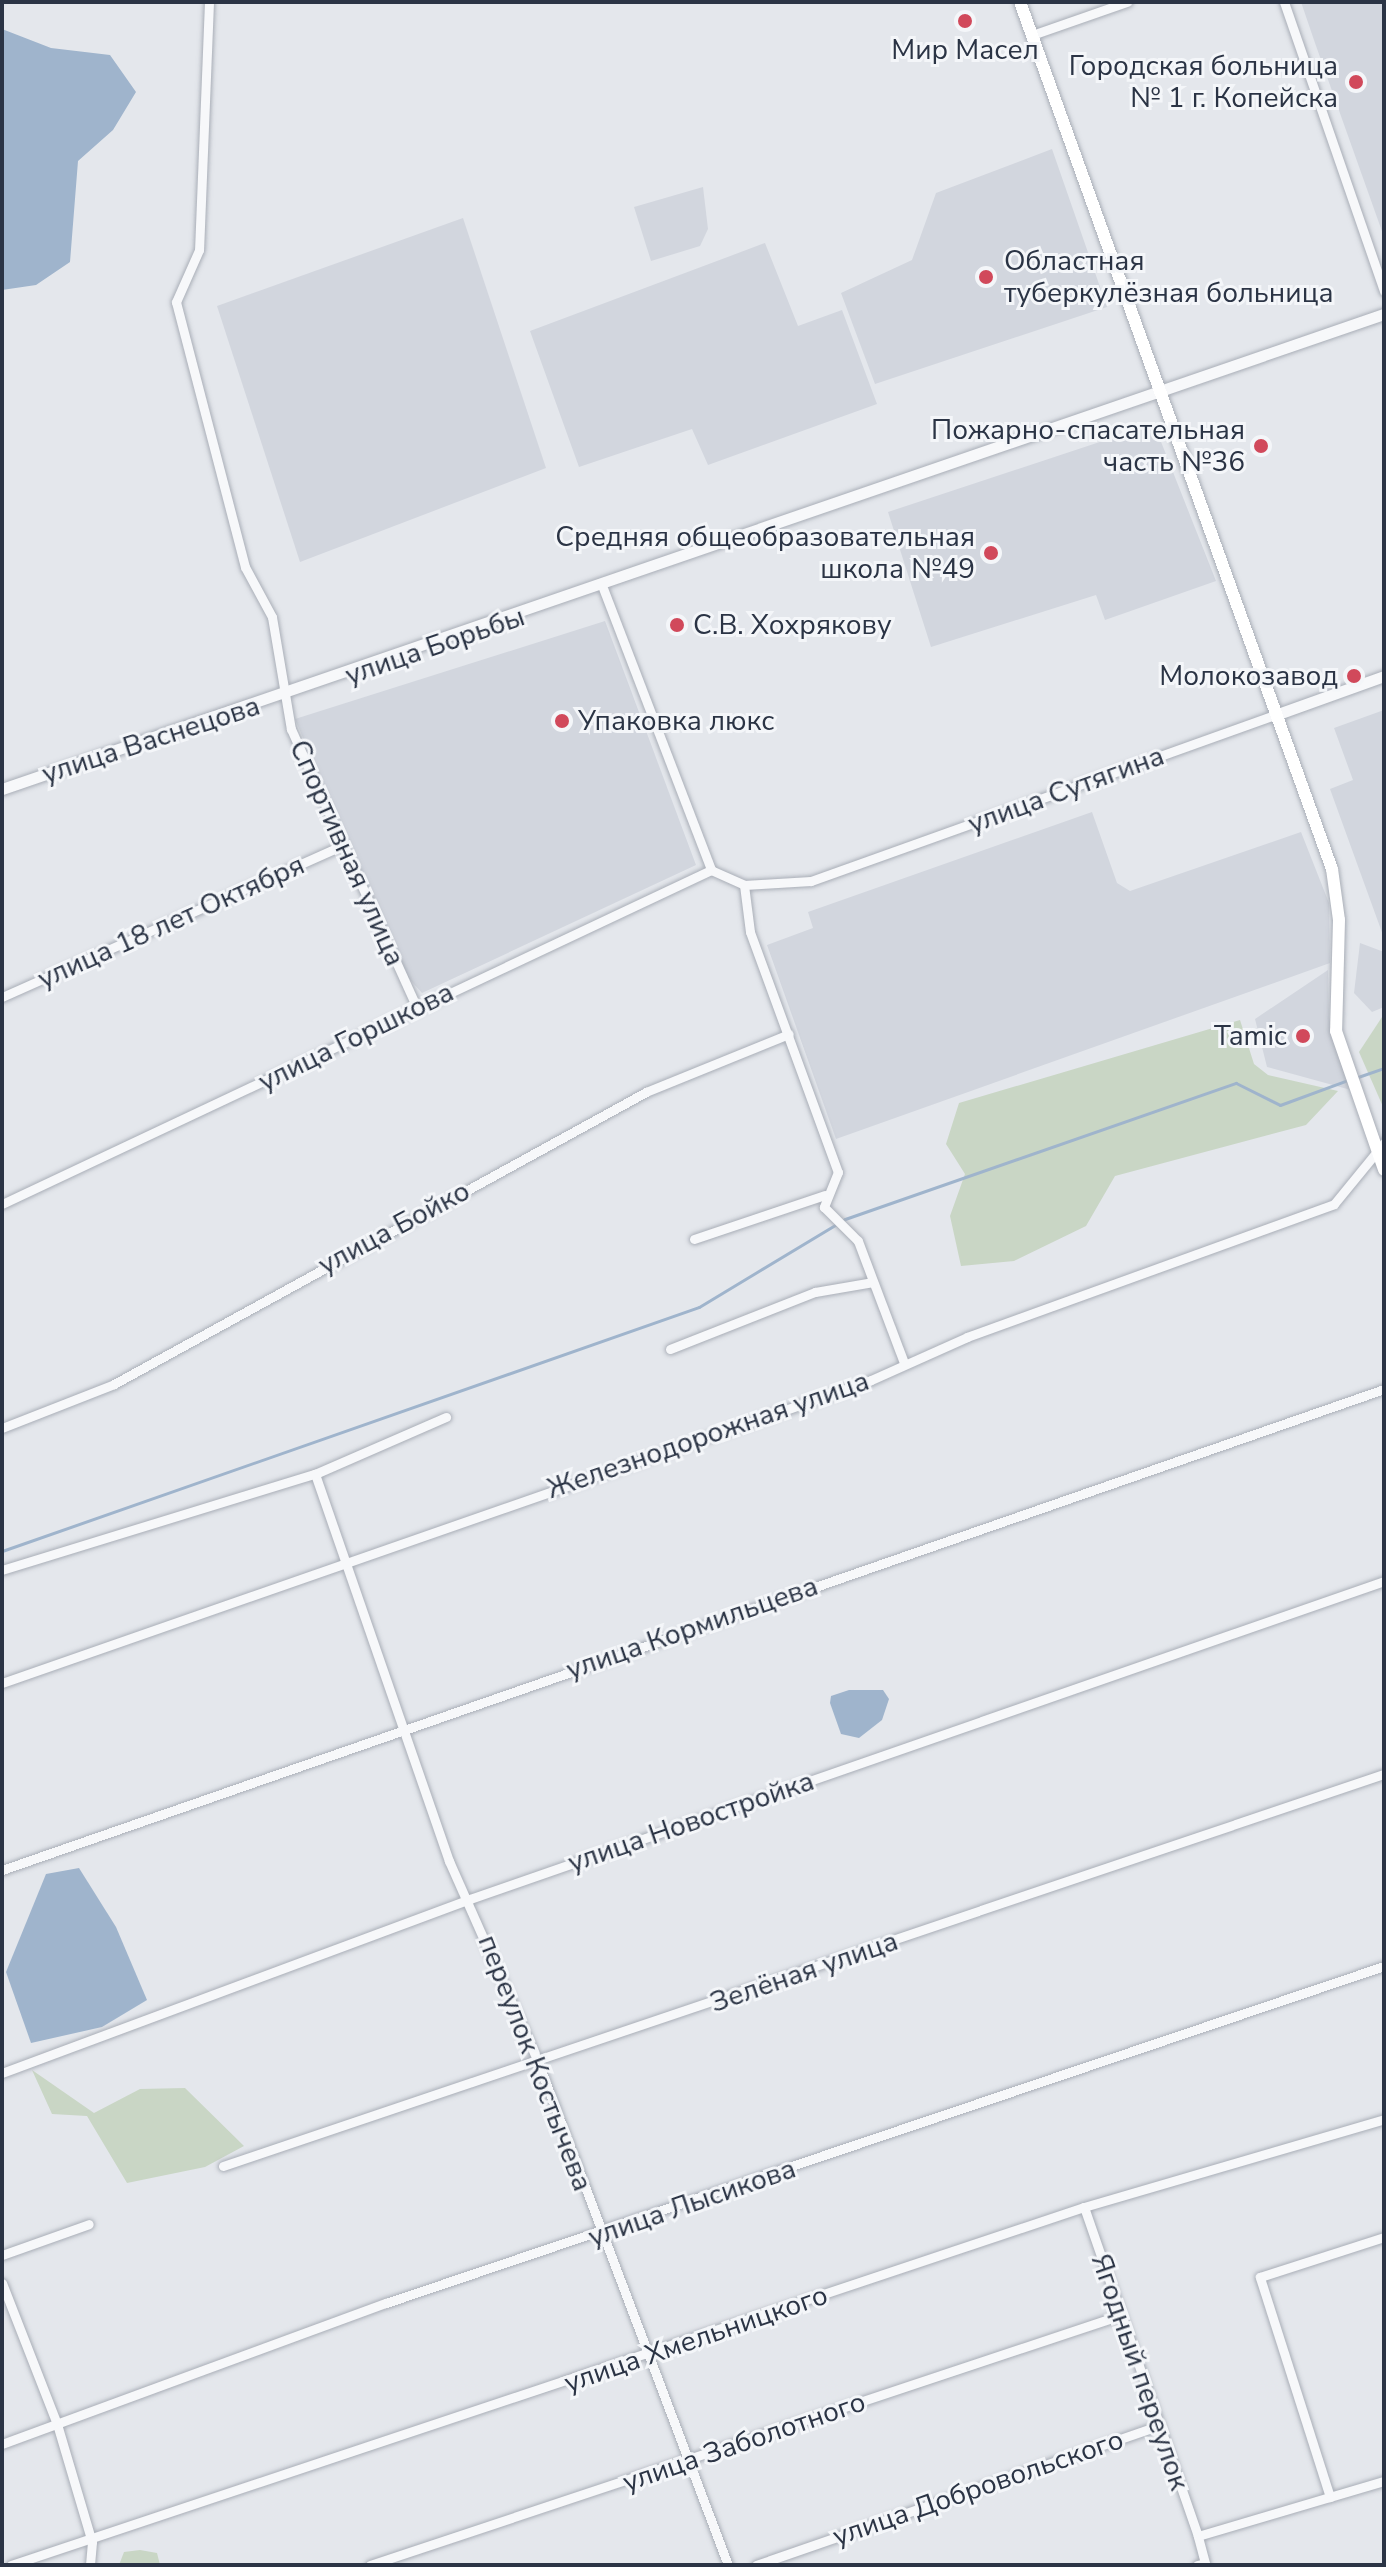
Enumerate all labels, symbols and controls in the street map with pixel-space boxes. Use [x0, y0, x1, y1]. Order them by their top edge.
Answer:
marker: Мир Масел [956, 12, 974, 30]
place label: Мир Масел [891, 33, 1039, 67]
place label: Городская больница № 1 г. Копейска [1069, 49, 1338, 115]
marker: Городская больница № 1 г. Копейска [1345, 71, 1367, 93]
place label: Областная туберкулёзная больница [1004, 244, 1333, 310]
marker: Областная туберкулёзная больница [975, 266, 997, 288]
place label: Пожарно-спасательная часть №36 [931, 413, 1245, 479]
marker: Пожарно-спасательная часть №36 [1252, 437, 1270, 455]
place label: Средняя общеобразовательная школа №49 [555, 520, 975, 586]
marker: Средняя общеобразовательная школа №49 [982, 544, 1000, 562]
street label: улица Борьбы [341, 600, 529, 692]
place label: С.В. Хохрякову [693, 608, 892, 642]
marker: С.В. Хохрякову [668, 616, 686, 634]
place label: Молокозавод [1159, 659, 1338, 693]
marker: Молокозавод [1345, 667, 1363, 685]
street label: улица Васнецова [38, 689, 264, 791]
place label: Упаковка люкс [578, 704, 775, 738]
marker: Упаковка люкс [553, 712, 571, 730]
street label: Спортивная улица [282, 735, 412, 971]
street label: улица Сутягина [963, 739, 1169, 841]
street label: улица 18 лет Октября [33, 848, 309, 996]
street label: улица Горшкова [253, 975, 459, 1099]
place label: Tamic [1214, 1019, 1287, 1053]
marker: Tamic [1294, 1027, 1312, 1045]
street label: улица Бойко [313, 1174, 475, 1282]
street label: Железнодорожная улица [543, 1364, 873, 1506]
street label: улица Кормильцева [562, 1569, 822, 1687]
street label: улица Новостройка [564, 1764, 818, 1880]
street label: Зелёная улица [706, 1924, 902, 2020]
street label: переулок Костычева [471, 1930, 599, 2196]
street label: улица Лысикова [584, 2152, 800, 2254]
street label: Ягодный переулок [1084, 2250, 1196, 2494]
street label: улица Хмельницкого [560, 2278, 832, 2400]
street label: улица Заболотного [618, 2385, 870, 2499]
street label: улица Добровольского [828, 2422, 1128, 2554]

